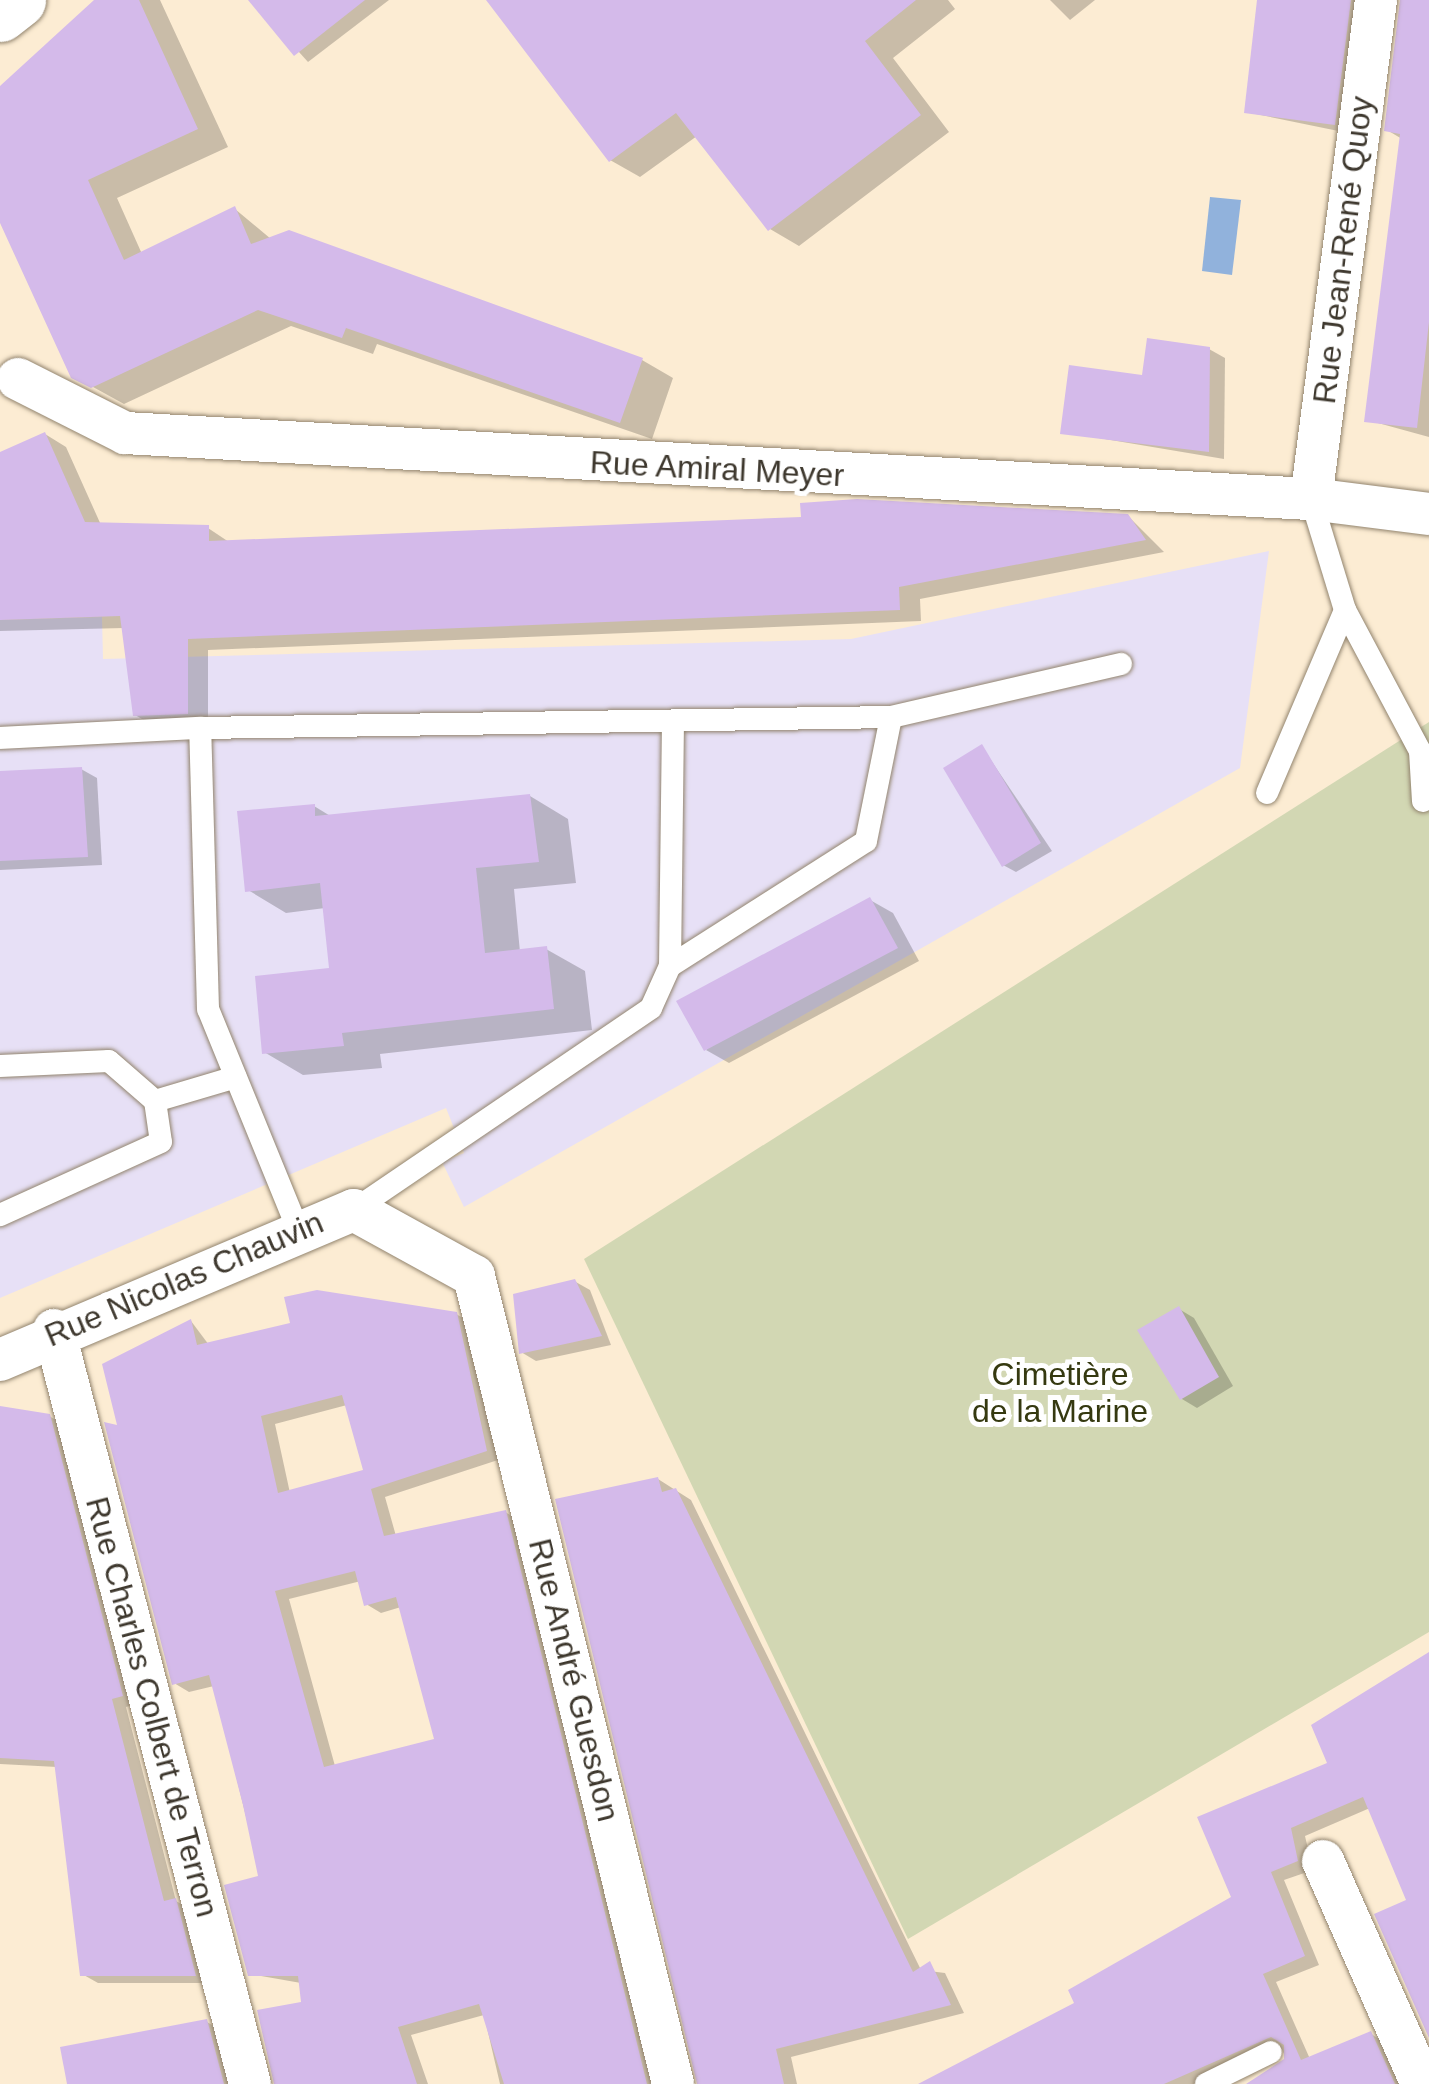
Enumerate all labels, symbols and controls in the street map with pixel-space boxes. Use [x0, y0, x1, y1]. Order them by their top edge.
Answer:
street label: Rue Jean-René Quoy [1305, 94, 1381, 406]
street label: Rue Amiral Meyer [588, 443, 846, 495]
street label: Rue Nicolas Chauvin [39, 1203, 329, 1355]
park label: Cimetière de la Marine [972, 1356, 1148, 1431]
street label: Rue Charles Colbert de Terron [77, 1492, 227, 1922]
street label: Rue André Guesdon [520, 1534, 628, 1826]

